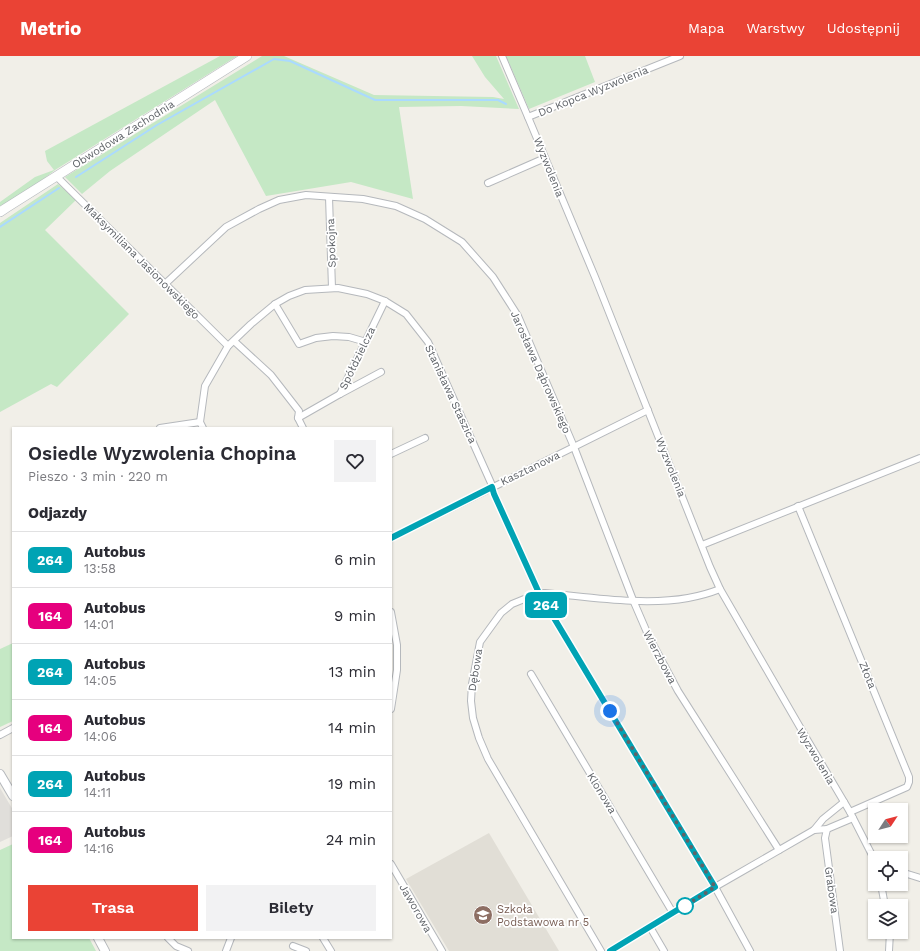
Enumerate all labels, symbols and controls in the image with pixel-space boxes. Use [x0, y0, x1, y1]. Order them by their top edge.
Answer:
text: Metrio [20, 17, 82, 40]
text: Mapa [688, 20, 724, 36]
text: Warstwy [746, 20, 805, 36]
text: Udostępnij [827, 20, 900, 36]
street label: Do Kopca Wyzwolenia [536, 63, 650, 120]
street label: Obwodowa Zachodnia [70, 98, 177, 171]
street label: Wyzwolenia [531, 135, 566, 199]
street label: Maksymiliana Jasionowskiego [81, 201, 202, 322]
street label: Spokojna [324, 218, 339, 268]
street label: Jarosława Dąbrowskiego [508, 309, 573, 435]
street label: Spółdzielcza [337, 325, 378, 392]
street label: Stanisława Staszica [422, 343, 479, 446]
street label: Wyzwolenia [653, 435, 688, 499]
button: heart [334, 440, 376, 482]
text: Osiedle Wyzwolenia Chopina [28, 442, 296, 465]
street label: Kasztanowa [498, 449, 562, 488]
text: Pieszo · 3 min · 220 m [28, 469, 168, 484]
text: Odjazdy [28, 504, 87, 522]
text: Autobus [84, 543, 146, 561]
text: 6 min [334, 551, 376, 569]
text: 264 [37, 552, 63, 568]
text: 13:58 [84, 561, 116, 576]
line badge: 264 [523, 592, 569, 618]
text: 264 [533, 597, 559, 613]
text: Autobus [84, 599, 146, 617]
text: 9 min [334, 607, 376, 625]
text: 164 [38, 608, 62, 624]
text: 14:01 [84, 617, 114, 632]
street label: Wierzbowa [640, 628, 679, 686]
street label: Dębowa [466, 648, 485, 692]
text: Autobus [84, 655, 146, 673]
street label: Złota [856, 660, 879, 691]
text: 13 min [329, 663, 376, 681]
text: 264 [37, 664, 63, 680]
text: 14:05 [84, 673, 117, 688]
your location [600, 701, 620, 721]
text: Autobus [84, 711, 146, 729]
text: 14 min [328, 719, 376, 737]
text: 164 [38, 720, 62, 736]
street label: Wyzwolenia [794, 726, 837, 787]
text: 14:06 [84, 729, 117, 744]
text: Autobus [84, 767, 146, 785]
street label: Klonowa [584, 770, 619, 816]
text: 19 min [328, 775, 376, 793]
text: 264 [37, 776, 63, 792]
text: 14:11 [84, 785, 111, 800]
north arrow [868, 803, 908, 843]
map controls [868, 803, 908, 939]
text: Autobus [84, 823, 146, 841]
text: 24 min [326, 831, 376, 849]
text: 164 [38, 832, 62, 848]
text: 14:16 [84, 841, 114, 856]
button: locate [868, 851, 908, 891]
street label: Grabowa [822, 866, 841, 914]
street label: Jaworowa [396, 882, 435, 935]
button: Trasa [28, 885, 198, 931]
button: Bilety [206, 885, 376, 931]
unlabelled marker [676, 897, 694, 915]
button: layers [868, 899, 908, 939]
place label: Szkoła Podstawowa nr 5 [497, 903, 589, 929]
school or university icon: Szkoła Podstawowa nr 5 [472, 904, 494, 926]

